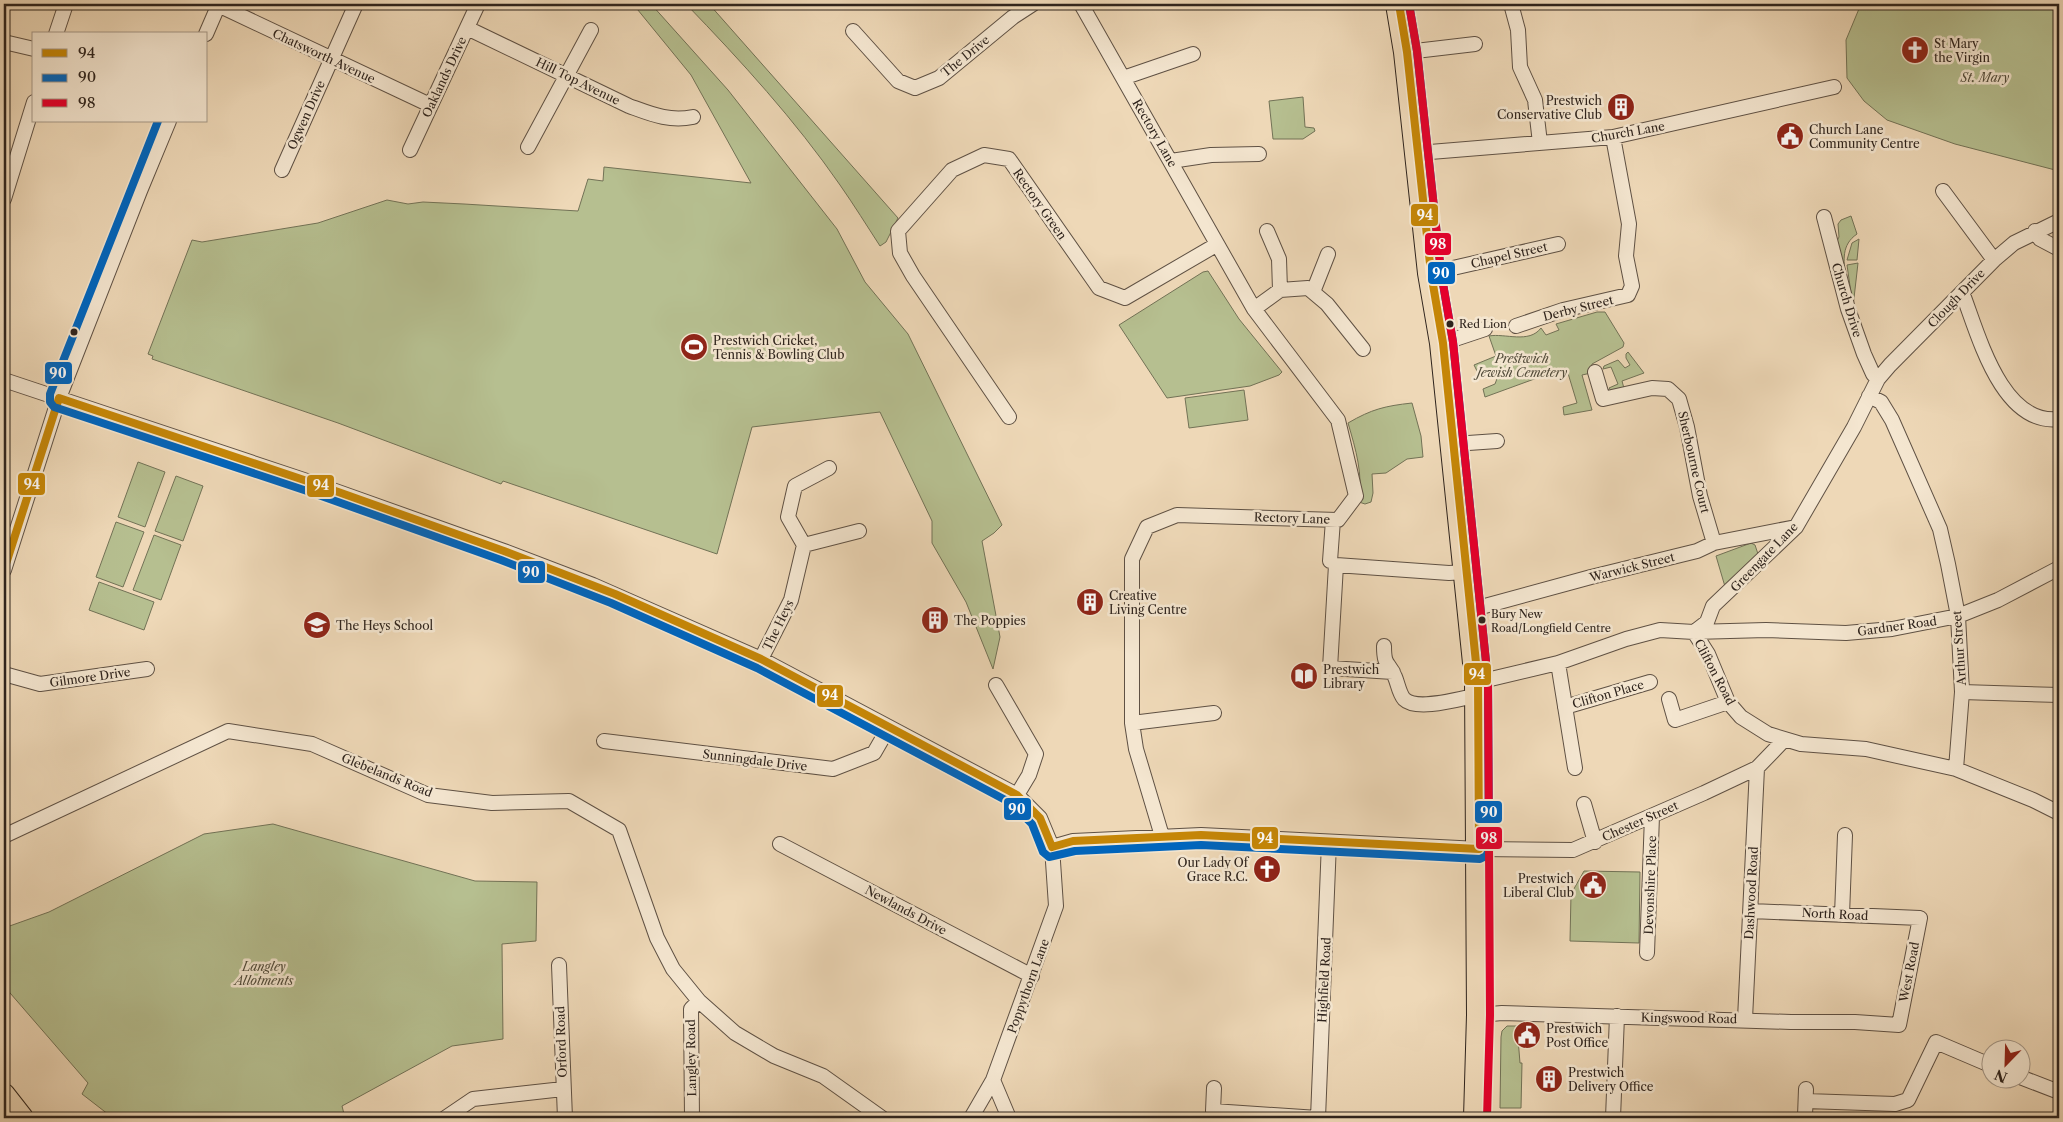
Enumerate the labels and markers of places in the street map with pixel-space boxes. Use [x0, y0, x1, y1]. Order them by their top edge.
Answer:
church icon: St Mary the Virgin [1900, 35, 1930, 65]
place label: St Mary the Virgin [1934, 36, 1991, 65]
building icon: Prestwich Conservative Club [1606, 92, 1636, 122]
place label: Prestwich Conservative Club [1497, 93, 1602, 122]
public building icon: Church Lane Community Centre [1775, 121, 1805, 151]
place label: Church Lane Community Centre [1809, 122, 1920, 151]
place label: Red Lion [1459, 317, 1507, 331]
marker: Red Lion [1445, 319, 1455, 329]
unlabelled marker [69, 327, 79, 337]
sports icon: Prestwich Cricket, Tennis & Bowling Club [679, 332, 709, 362]
place label: Prestwich Cricket, Tennis & Bowling Club [713, 333, 845, 362]
building icon: Creative Living Centre [1075, 587, 1105, 617]
place label: Creative Living Centre [1109, 588, 1187, 617]
building icon: The Poppies [920, 605, 950, 635]
place label: Bury New Road/Longfield Centre [1491, 607, 1611, 635]
school or university icon: The Heys School [302, 610, 332, 640]
place label: The Poppies [954, 613, 1026, 628]
marker: Bury New Road/Longfield Centre [1477, 615, 1487, 625]
place label: The Heys School [336, 618, 433, 633]
library icon: Prestwich Library [1289, 661, 1319, 691]
place label: Prestwich Library [1323, 662, 1380, 691]
church icon: Our Lady Of Grace R.C. [1252, 854, 1282, 884]
place label: Our Lady Of Grace R.C. [1177, 855, 1250, 884]
public building icon: Prestwich Liberal Club [1578, 870, 1608, 900]
place label: Prestwich Liberal Club [1503, 871, 1574, 900]
public building icon: Prestwich Post Office [1512, 1020, 1542, 1050]
place label: Prestwich Post Office [1546, 1021, 1608, 1050]
building icon: Prestwich Delivery Office [1534, 1064, 1564, 1094]
place label: Prestwich Delivery Office [1568, 1065, 1654, 1094]

